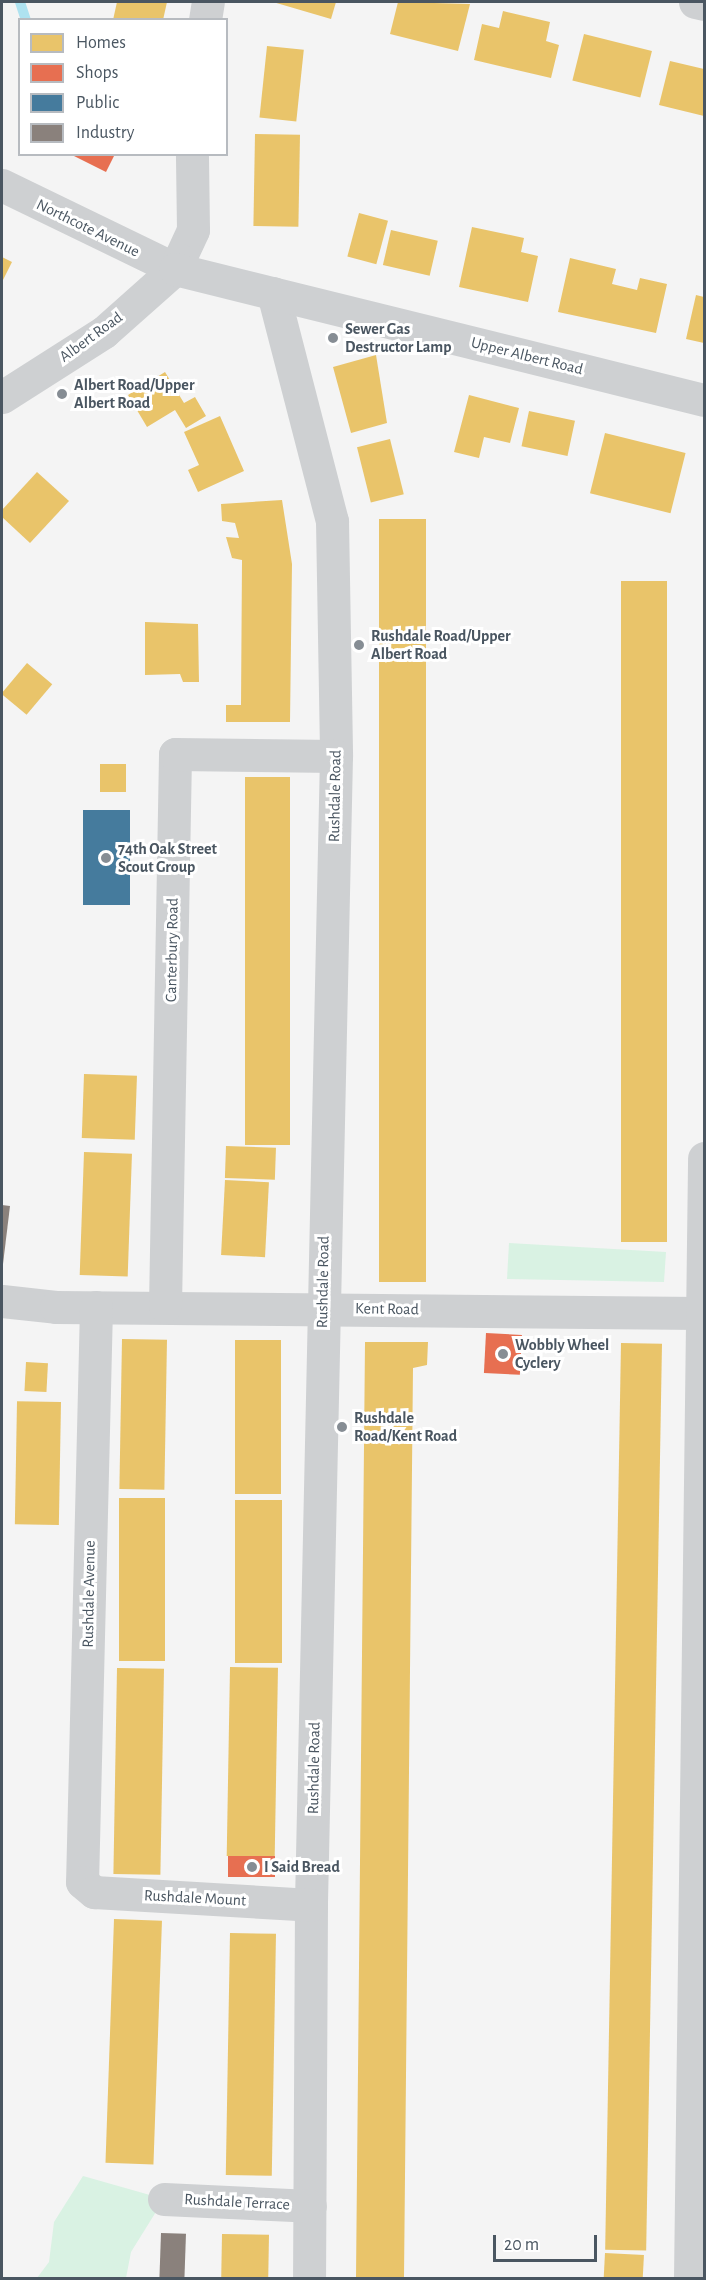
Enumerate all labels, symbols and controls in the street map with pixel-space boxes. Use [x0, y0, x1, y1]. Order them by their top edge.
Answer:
legend [18, 18, 228, 156]
text: Homes [76, 34, 126, 52]
text: Shops [76, 64, 118, 82]
text: Public [76, 94, 119, 112]
text: Industry [76, 124, 135, 142]
street label: Northcote Avenue [33, 195, 143, 261]
street label: Albert Road [56, 308, 126, 366]
place label: Sewer Gas Destructor Lamp [345, 319, 451, 357]
marker: Sewer Gas Destructor Lamp [326, 331, 340, 345]
street label: Upper Albert Road [469, 333, 585, 379]
place label: Albert Road/Upper Albert Road [74, 375, 194, 413]
marker: Albert Road/Upper Albert Road [55, 387, 69, 401]
place label: Rushdale Road/Upper Albert Road [371, 626, 511, 664]
marker: Rushdale Road/Upper Albert Road [352, 638, 366, 652]
street label: Rushdale Road [325, 750, 345, 842]
place label: 74th Oak Street Scout Group [118, 839, 217, 877]
marker: 74th Oak Street Scout Group [99, 851, 113, 865]
street label: Canterbury Road [161, 898, 183, 1002]
street label: Rushdale Road [313, 1236, 333, 1328]
street label: Kent Road [355, 1299, 419, 1319]
place label: Wobbly Wheel Cyclery [515, 1335, 609, 1373]
marker: Wobbly Wheel Cyclery [496, 1347, 510, 1361]
place label: Rushdale Road/Kent Road [354, 1408, 457, 1446]
marker: Rushdale Road/Kent Road [335, 1420, 349, 1434]
street label: Rushdale Avenue [78, 1540, 100, 1648]
street label: Rushdale Road [304, 1722, 324, 1814]
place label: I Said Bread [264, 1857, 340, 1877]
marker: I Said Bread [245, 1860, 259, 1874]
street label: Rushdale Mount [144, 1886, 246, 1910]
street label: Rushdale Terrace [184, 2190, 290, 2214]
scale bar [496, 2223, 600, 2261]
text: 20 m [504, 2236, 539, 2254]

